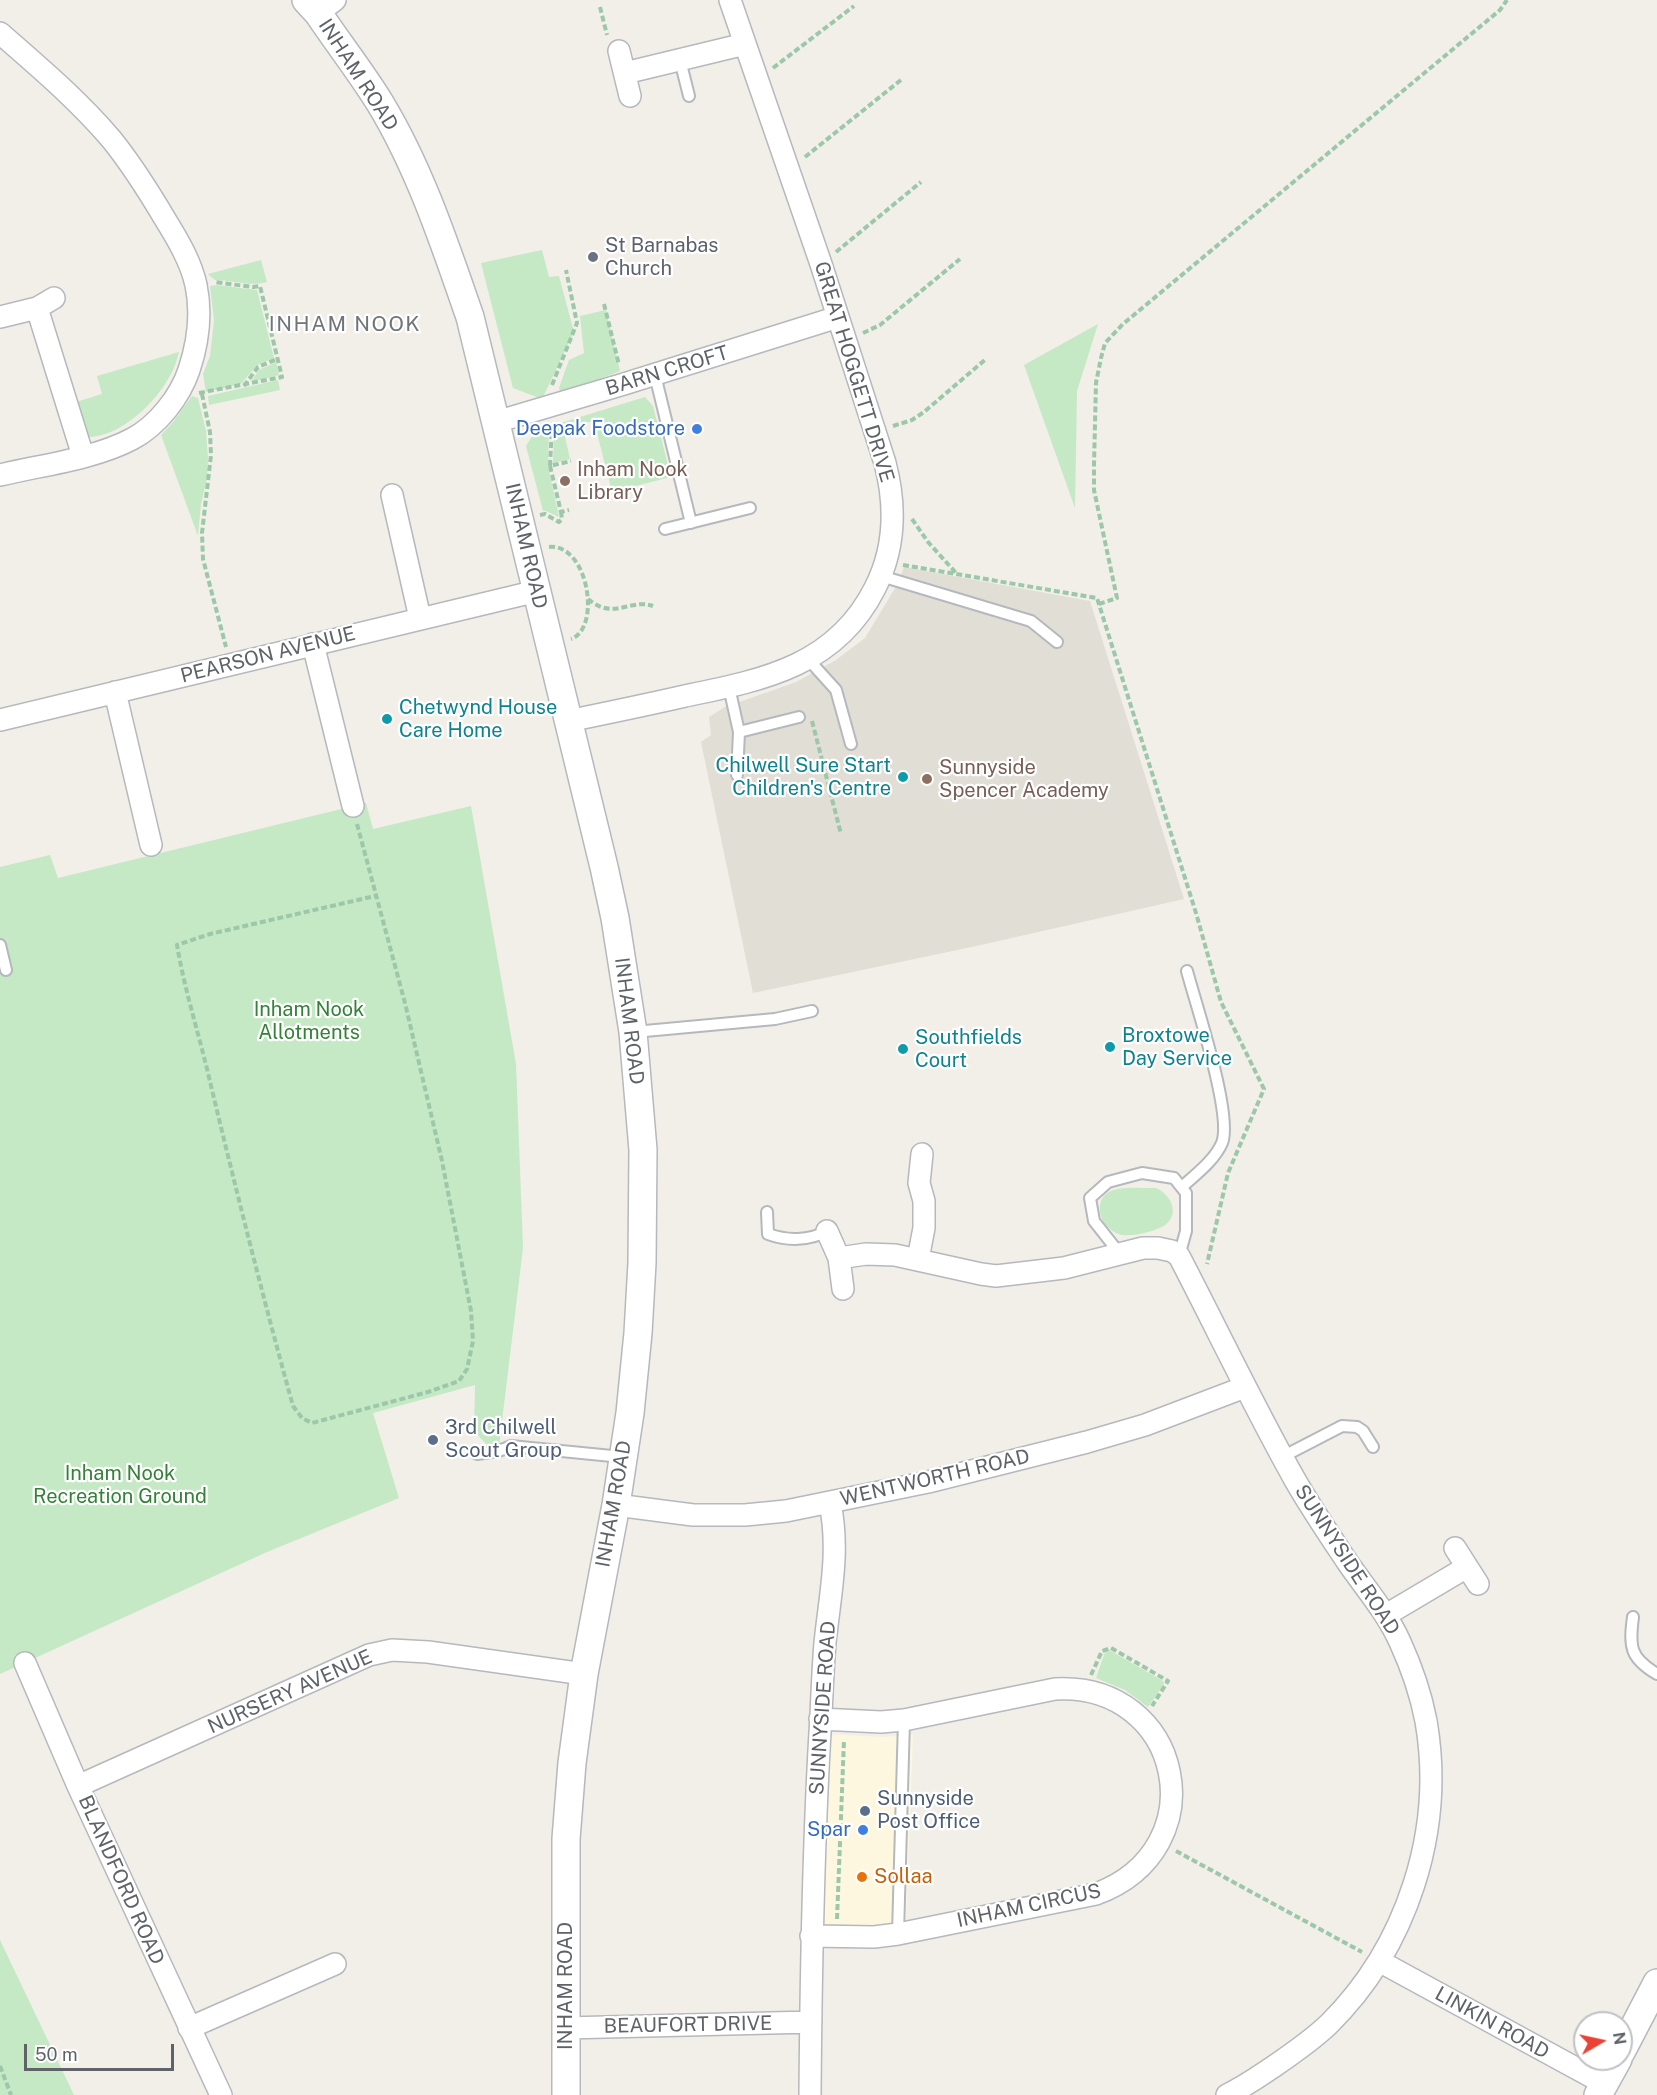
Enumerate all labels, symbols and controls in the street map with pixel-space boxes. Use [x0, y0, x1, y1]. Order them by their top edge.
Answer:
street label: INHAM ROAD [313, 15, 403, 135]
place label: St Barnabas Church [605, 234, 718, 281]
marker: St Barnabas Church [586, 250, 600, 264]
street label: GREAT HOGGETT DRIVE [809, 259, 899, 485]
district label: INHAM NOOK [269, 312, 421, 338]
street label: BARN CROFT [603, 341, 731, 401]
place label: Deepak Foodstore [516, 417, 685, 441]
marker: Deepak Foodstore [690, 422, 704, 436]
place label: Inham Nook Library [577, 458, 688, 505]
marker: Inham Nook Library [558, 474, 572, 488]
street label: INHAM ROAD [500, 481, 552, 611]
street label: PEARSON AVENUE [178, 622, 358, 688]
place label: Chetwynd House Care Home [399, 696, 557, 743]
marker: Chetwynd House Care Home [380, 712, 394, 726]
place label: Chilwell Sure Start Children's Centre [715, 754, 891, 801]
place label: Sunnyside Spencer Academy [939, 756, 1109, 803]
marker: Chilwell Sure Start Children's Centre [896, 770, 910, 784]
marker: Sunnyside Spencer Academy [920, 772, 934, 786]
street label: INHAM ROAD [609, 956, 649, 1086]
park label: Inham Nook Allotments [254, 998, 364, 1045]
place label: Broxtowe Day Service [1122, 1024, 1232, 1071]
place label: Southfields Court [915, 1026, 1022, 1073]
marker: Broxtowe Day Service [1103, 1040, 1117, 1054]
marker: Southfields Court [896, 1042, 910, 1056]
place label: 3rd Chilwell Scout Group [445, 1416, 562, 1463]
marker: 3rd Chilwell Scout Group [426, 1433, 440, 1447]
street label: INHAM ROAD [591, 1439, 637, 1569]
street label: WENTWORTH ROAD [838, 1445, 1032, 1511]
park label: Inham Nook Recreation Ground [33, 1462, 207, 1509]
street label: SUNNYSIDE ROAD [1289, 1480, 1405, 1640]
street label: SUNNYSIDE ROAD [805, 1620, 841, 1796]
street label: NURSERY AVENUE [204, 1645, 376, 1739]
place label: Sunnyside Post Office [877, 1787, 980, 1834]
street label: BLANDFORD ROAD [73, 1792, 169, 1968]
marker: Sunnyside Post Office [858, 1804, 872, 1818]
place label: Spar [807, 1818, 851, 1842]
marker: Spar [856, 1823, 870, 1837]
place label: Sollaa [874, 1865, 933, 1889]
marker: Sollaa [855, 1870, 869, 1884]
street label: INHAM CIRCUS [955, 1879, 1103, 1933]
street label: INHAM ROAD [554, 1922, 578, 2050]
street label: LINKIN ROAD [1431, 1982, 1553, 2064]
north arrow [1573, 2011, 1633, 2071]
street label: BEAUFORT DRIVE [603, 2012, 773, 2038]
text: N [1609, 2031, 1630, 2046]
scale bar [27, 2032, 177, 2070]
text: 50 m [35, 2044, 78, 2065]

